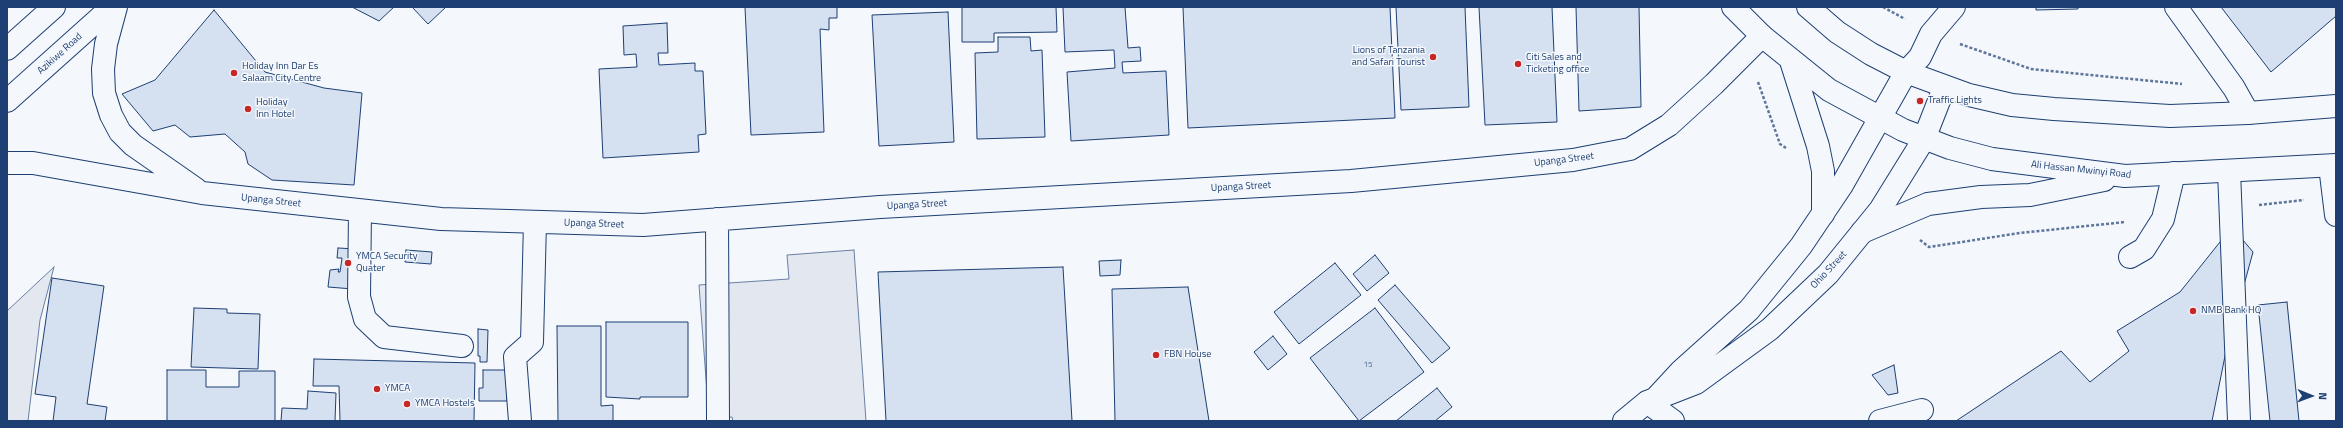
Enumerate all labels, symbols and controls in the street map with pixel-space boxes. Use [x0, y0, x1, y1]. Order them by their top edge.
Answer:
street label: Azikiwe Road [35, 31, 85, 77]
place label: Lions of Tanzania and Safari Tourist [1352, 45, 1425, 68]
marker: Lions of Tanzania and Safari Tourist [1428, 52, 1438, 62]
place label: Citi Sales and Ticketing office [1526, 52, 1589, 76]
marker: Citi Sales and Ticketing office [1513, 59, 1523, 69]
place label: Holiday Inn Dar Es Salaam City Centre [242, 61, 321, 84]
marker: Holiday Inn Dar Es Salaam City Centre [229, 68, 239, 78]
place label: Traffic Lights [1928, 95, 1982, 107]
marker: Traffic Lights [1915, 96, 1925, 106]
place label: Holiday Inn Hotel [256, 97, 294, 120]
marker: Holiday Inn Hotel [243, 104, 253, 114]
street label: Upanga Street [1533, 150, 1595, 170]
street label: Ali Hassan Mwinyi Road [2030, 159, 2132, 181]
street label: Upanga Street [1211, 179, 1271, 195]
street label: Upanga Street [240, 192, 302, 210]
street label: Upanga Street [887, 197, 947, 213]
street label: Upanga Street [564, 217, 624, 231]
street label: Ohio Street [1808, 249, 1850, 291]
place label: YMCA Security Quater [356, 251, 418, 274]
marker: YMCA Security Quater [343, 258, 353, 268]
place label: NMB Bank HQ [2201, 305, 2261, 317]
marker: NMB Bank HQ [2188, 306, 2198, 316]
place label: FBN House [1164, 349, 1211, 361]
marker: FBN House [1151, 350, 1161, 360]
house number: 15 [1364, 360, 1372, 370]
north arrow [2291, 376, 2331, 416]
place label: YMCA [385, 383, 410, 395]
marker: YMCA [372, 384, 382, 394]
text: N [2315, 392, 2331, 400]
place label: YMCA Hostels [415, 398, 475, 410]
marker: YMCA Hostels [402, 399, 412, 409]

